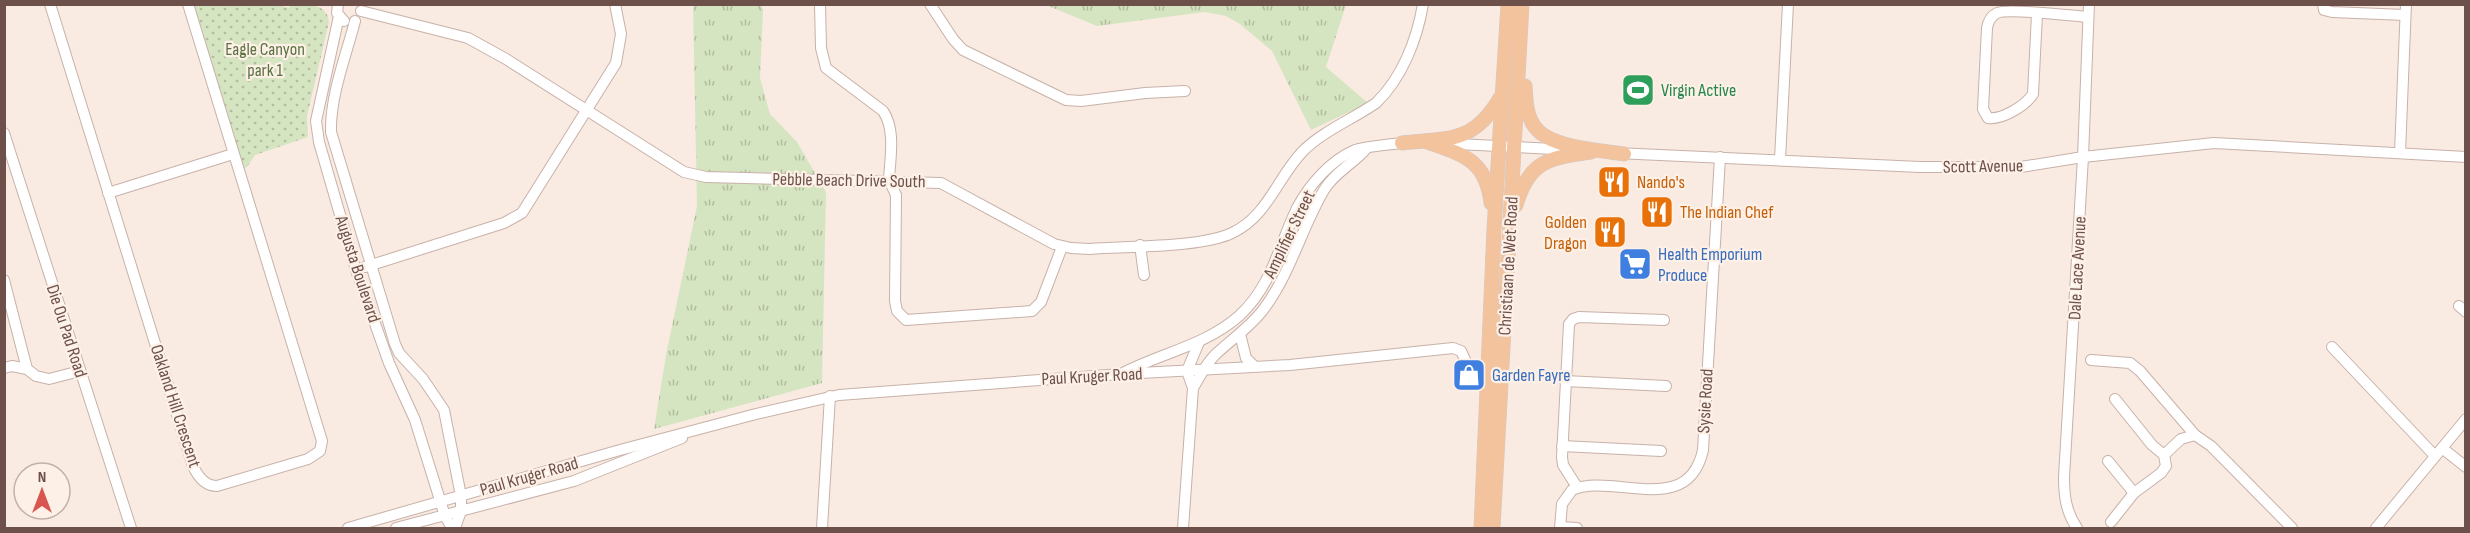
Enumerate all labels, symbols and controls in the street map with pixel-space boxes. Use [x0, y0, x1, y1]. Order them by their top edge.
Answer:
park label: Eagle Canyon park 1 [225, 39, 305, 81]
sports icon: Virgin Active [1620, 72, 1656, 108]
place label: Virgin Active [1661, 80, 1736, 101]
street label: Scott Avenue [1943, 155, 2023, 178]
restaurant icon: Nando's [1596, 164, 1632, 200]
street label: Pebble Beach Drive South [772, 169, 926, 192]
place label: Nando's [1637, 172, 1685, 193]
street label: Amplifier Street [1259, 186, 1320, 283]
restaurant icon: The Indian Chef [1639, 194, 1675, 230]
street label: Christiaan de Wet Road [1494, 196, 1523, 336]
place label: The Indian Chef [1680, 202, 1774, 223]
street label: Augusta Boulevard [330, 212, 385, 325]
place label: Golden Dragon [1544, 212, 1587, 254]
restaurant icon: Golden Dragon [1592, 214, 1628, 250]
street label: Dale Lace Avenue [2064, 216, 2091, 320]
place label: Health Emporium Produce [1658, 244, 1762, 286]
supermarket icon: Health Emporium Produce [1617, 246, 1653, 282]
street label: Die Ou Pad Road [42, 282, 91, 380]
street label: Oakland Hill Crescent [146, 342, 205, 471]
shop icon: Garden Fayre [1451, 357, 1487, 393]
street label: Paul Kruger Road [1041, 363, 1143, 390]
place label: Garden Fayre [1492, 365, 1570, 386]
street label: Sysie Road [1693, 368, 1718, 434]
street label: Paul Kruger Road [478, 452, 581, 501]
north arrow [12, 461, 72, 521]
text: N [38, 468, 46, 487]

